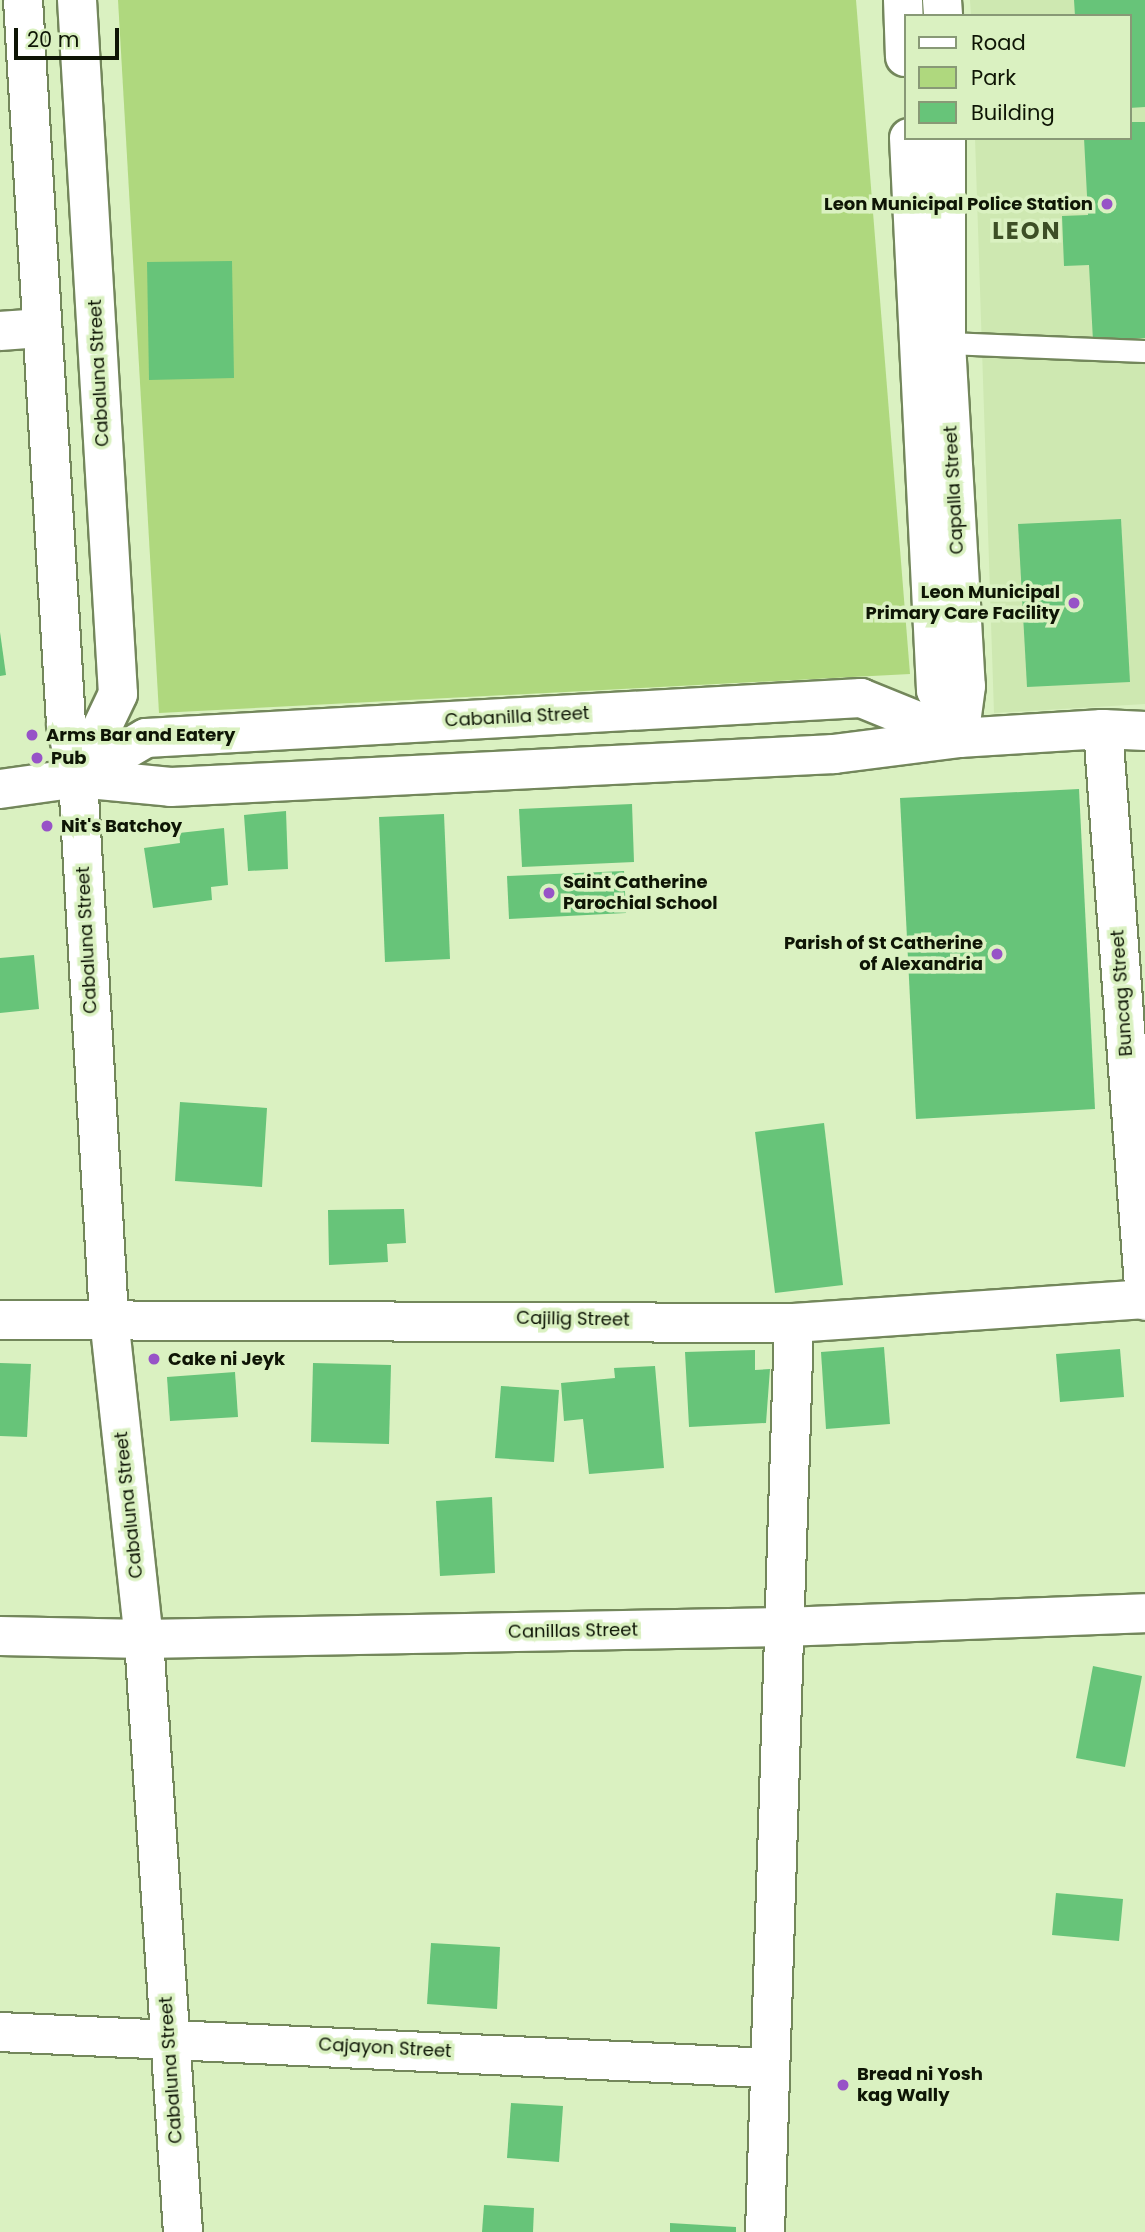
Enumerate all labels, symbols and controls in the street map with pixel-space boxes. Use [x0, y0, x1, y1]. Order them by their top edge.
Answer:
scale bar [18, 14, 122, 58]
legend [904, 14, 1131, 140]
text: 20 m [27, 25, 80, 54]
text: Road [971, 28, 1026, 57]
text: Park [971, 63, 1016, 92]
text: Building [971, 98, 1055, 127]
place label: Leon Municipal Police Station [824, 193, 1093, 215]
marker: Leon Municipal Police Station [1099, 196, 1115, 212]
district label: LEON [993, 217, 1061, 245]
street label: Cabaluna Street [84, 299, 114, 447]
street label: Capalla Street [940, 425, 968, 555]
place label: Leon Municipal Primary Care Facility [865, 582, 1060, 624]
marker: Leon Municipal Primary Care Facility [1066, 595, 1082, 611]
street label: Cabanilla Street [444, 702, 590, 732]
place label: Arms Bar and Eatery [46, 724, 235, 746]
marker: Arms Bar and Eatery [24, 727, 40, 743]
place label: Pub [51, 747, 87, 769]
marker: Pub [29, 750, 45, 766]
place label: Nit's Batchoy [61, 815, 182, 837]
marker: Nit's Batchoy [39, 818, 55, 834]
street label: Cabaluna Street [72, 866, 102, 1014]
place label: Saint Catherine Parochial School [563, 872, 718, 914]
marker: Saint Catherine Parochial School [541, 885, 557, 901]
street label: Buncag Street [1107, 929, 1137, 1057]
place label: Parish of St Catherine of Alexandria [784, 933, 983, 976]
marker: Parish of St Catherine of Alexandria [989, 946, 1005, 962]
street label: Cajilig Street [516, 1307, 630, 1331]
place label: Cake ni Jeyk [168, 1348, 285, 1370]
marker: Cake ni Jeyk [146, 1351, 162, 1367]
street label: Cabaluna Street [111, 1431, 147, 1579]
street label: Canillas Street [508, 1619, 638, 1643]
street label: Cabaluna Street [155, 1996, 187, 2144]
street label: Cajayon Street [318, 2034, 452, 2062]
place label: Bread ni Yosh kag Wally [857, 2064, 983, 2106]
marker: Bread ni Yosh kag Wally [835, 2077, 851, 2093]

